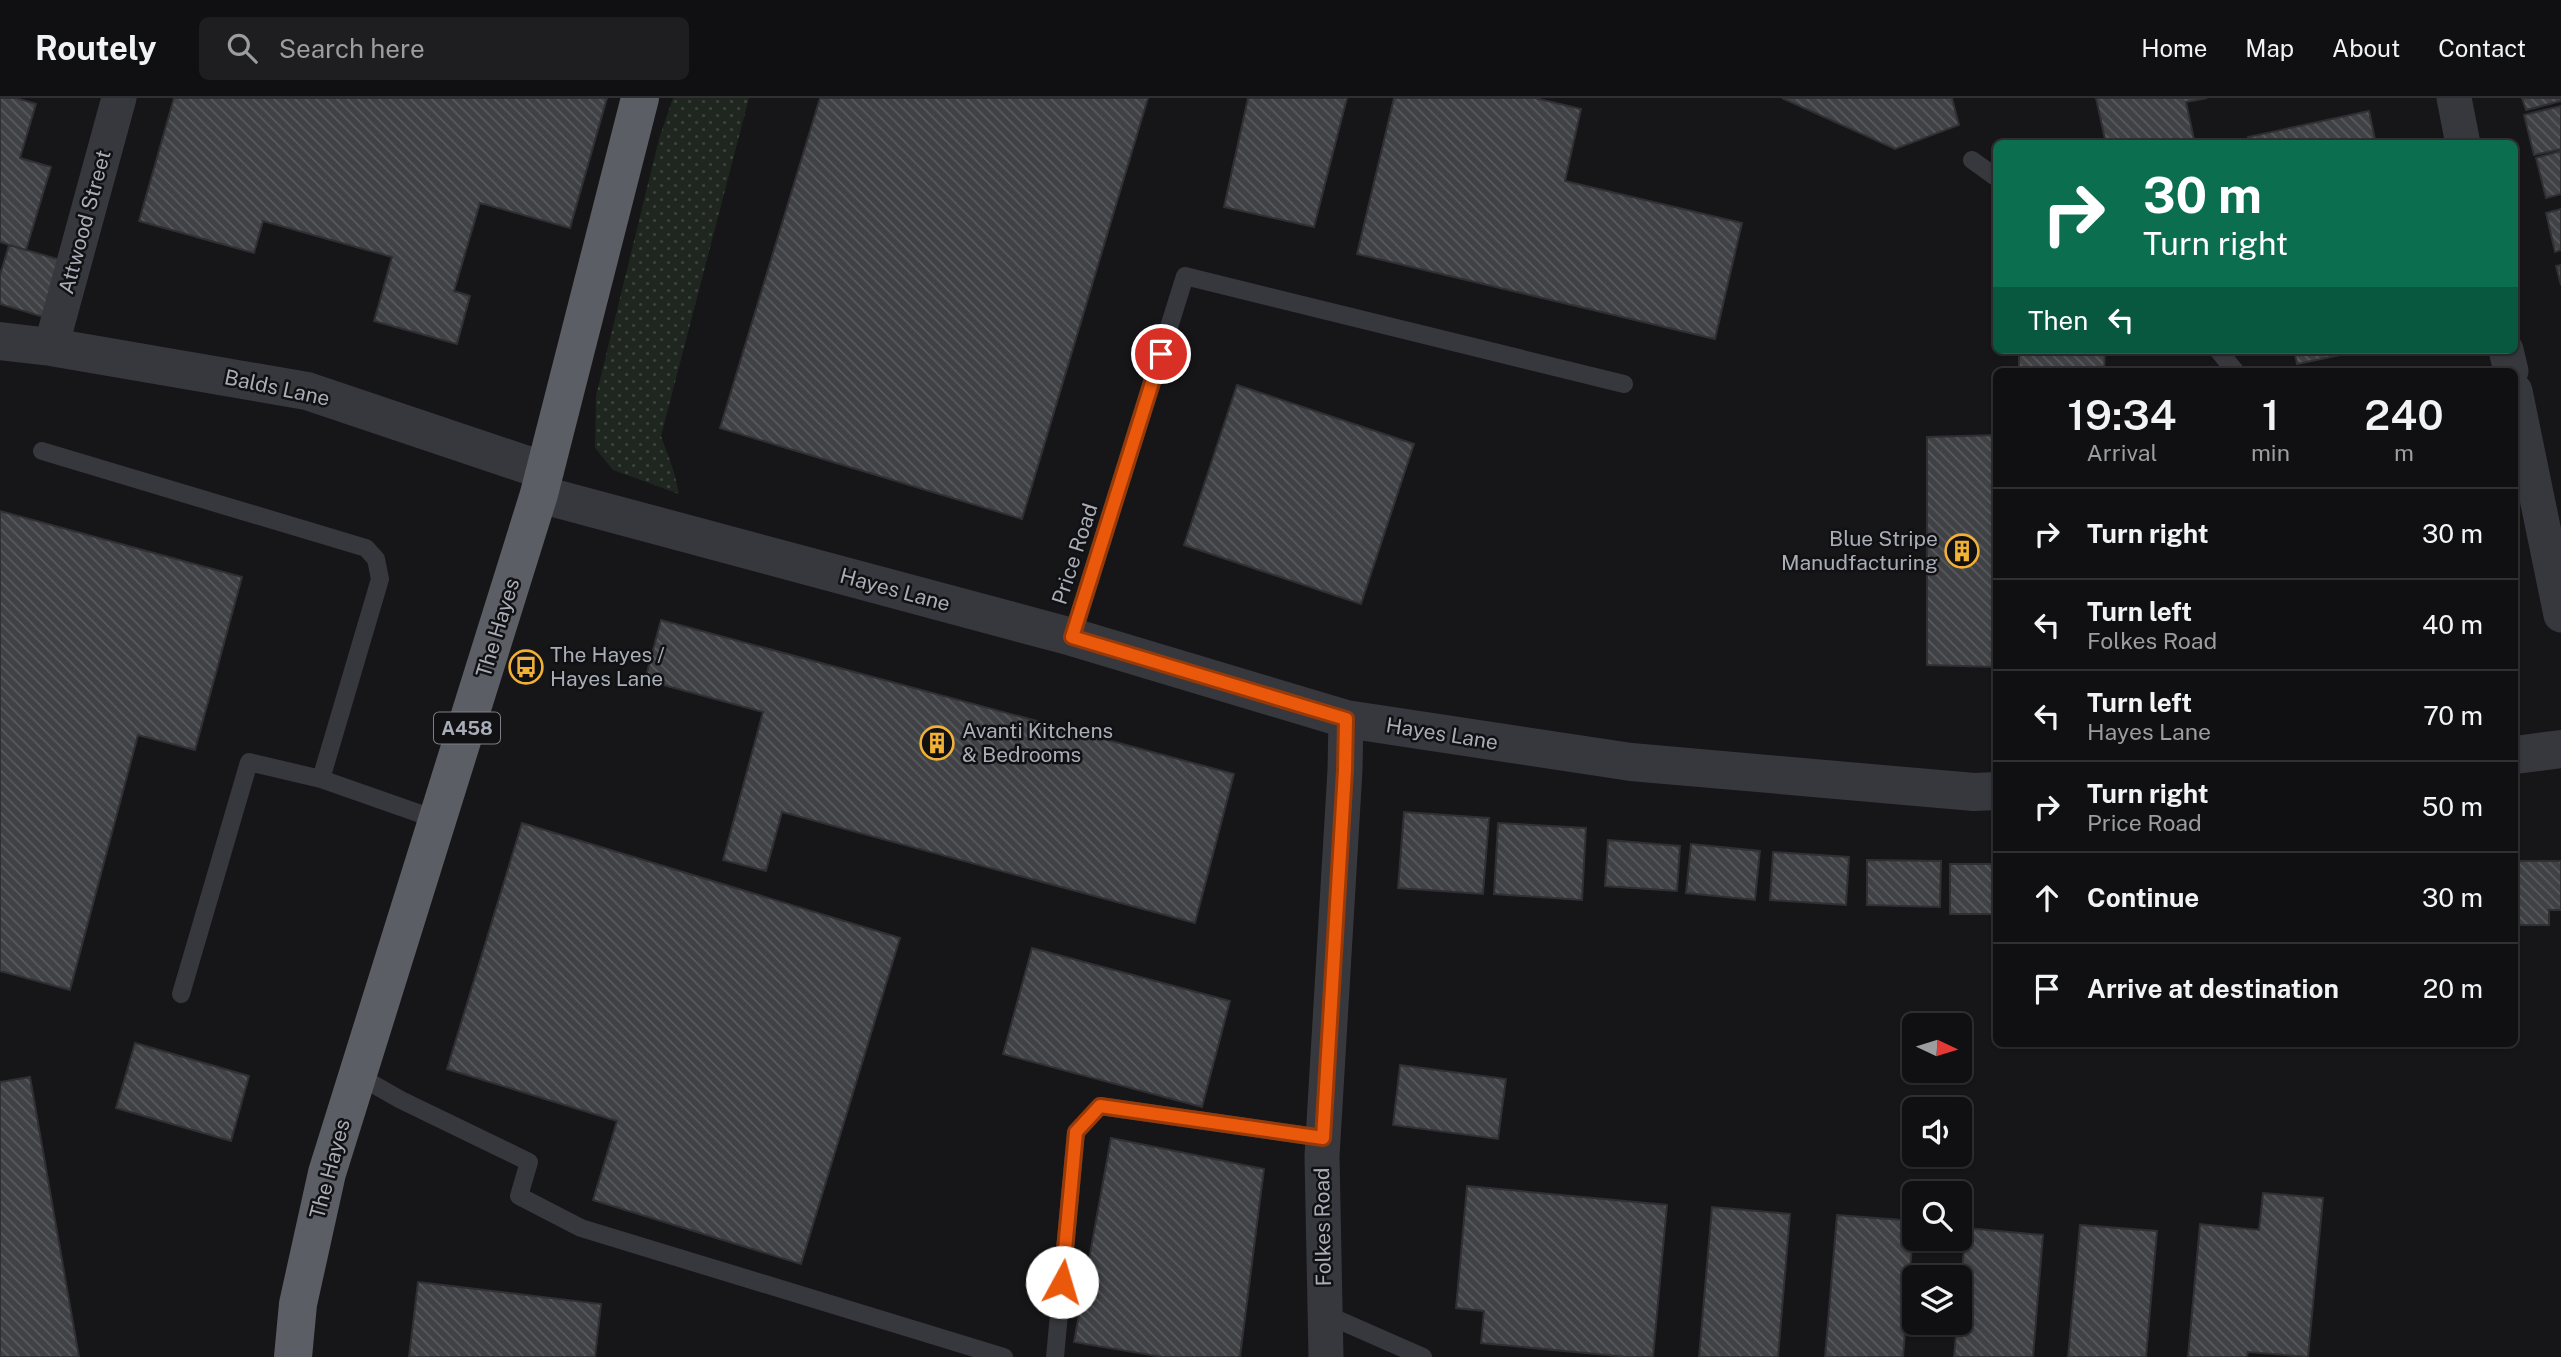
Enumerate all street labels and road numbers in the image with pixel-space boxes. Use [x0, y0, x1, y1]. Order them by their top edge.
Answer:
street label: Attwood Street [53, 147, 116, 297]
street label: Balds Lane [222, 364, 332, 411]
street label: Price Road [1046, 500, 1103, 608]
street label: Hayes Lane [837, 563, 953, 616]
street label: The Hayes [471, 575, 524, 680]
road number: A458 [434, 712, 500, 744]
street label: Hayes Lane [1384, 712, 1500, 755]
street label: The Hayes [304, 1116, 355, 1221]
street label: Folkes Road [1309, 1167, 1336, 1287]

